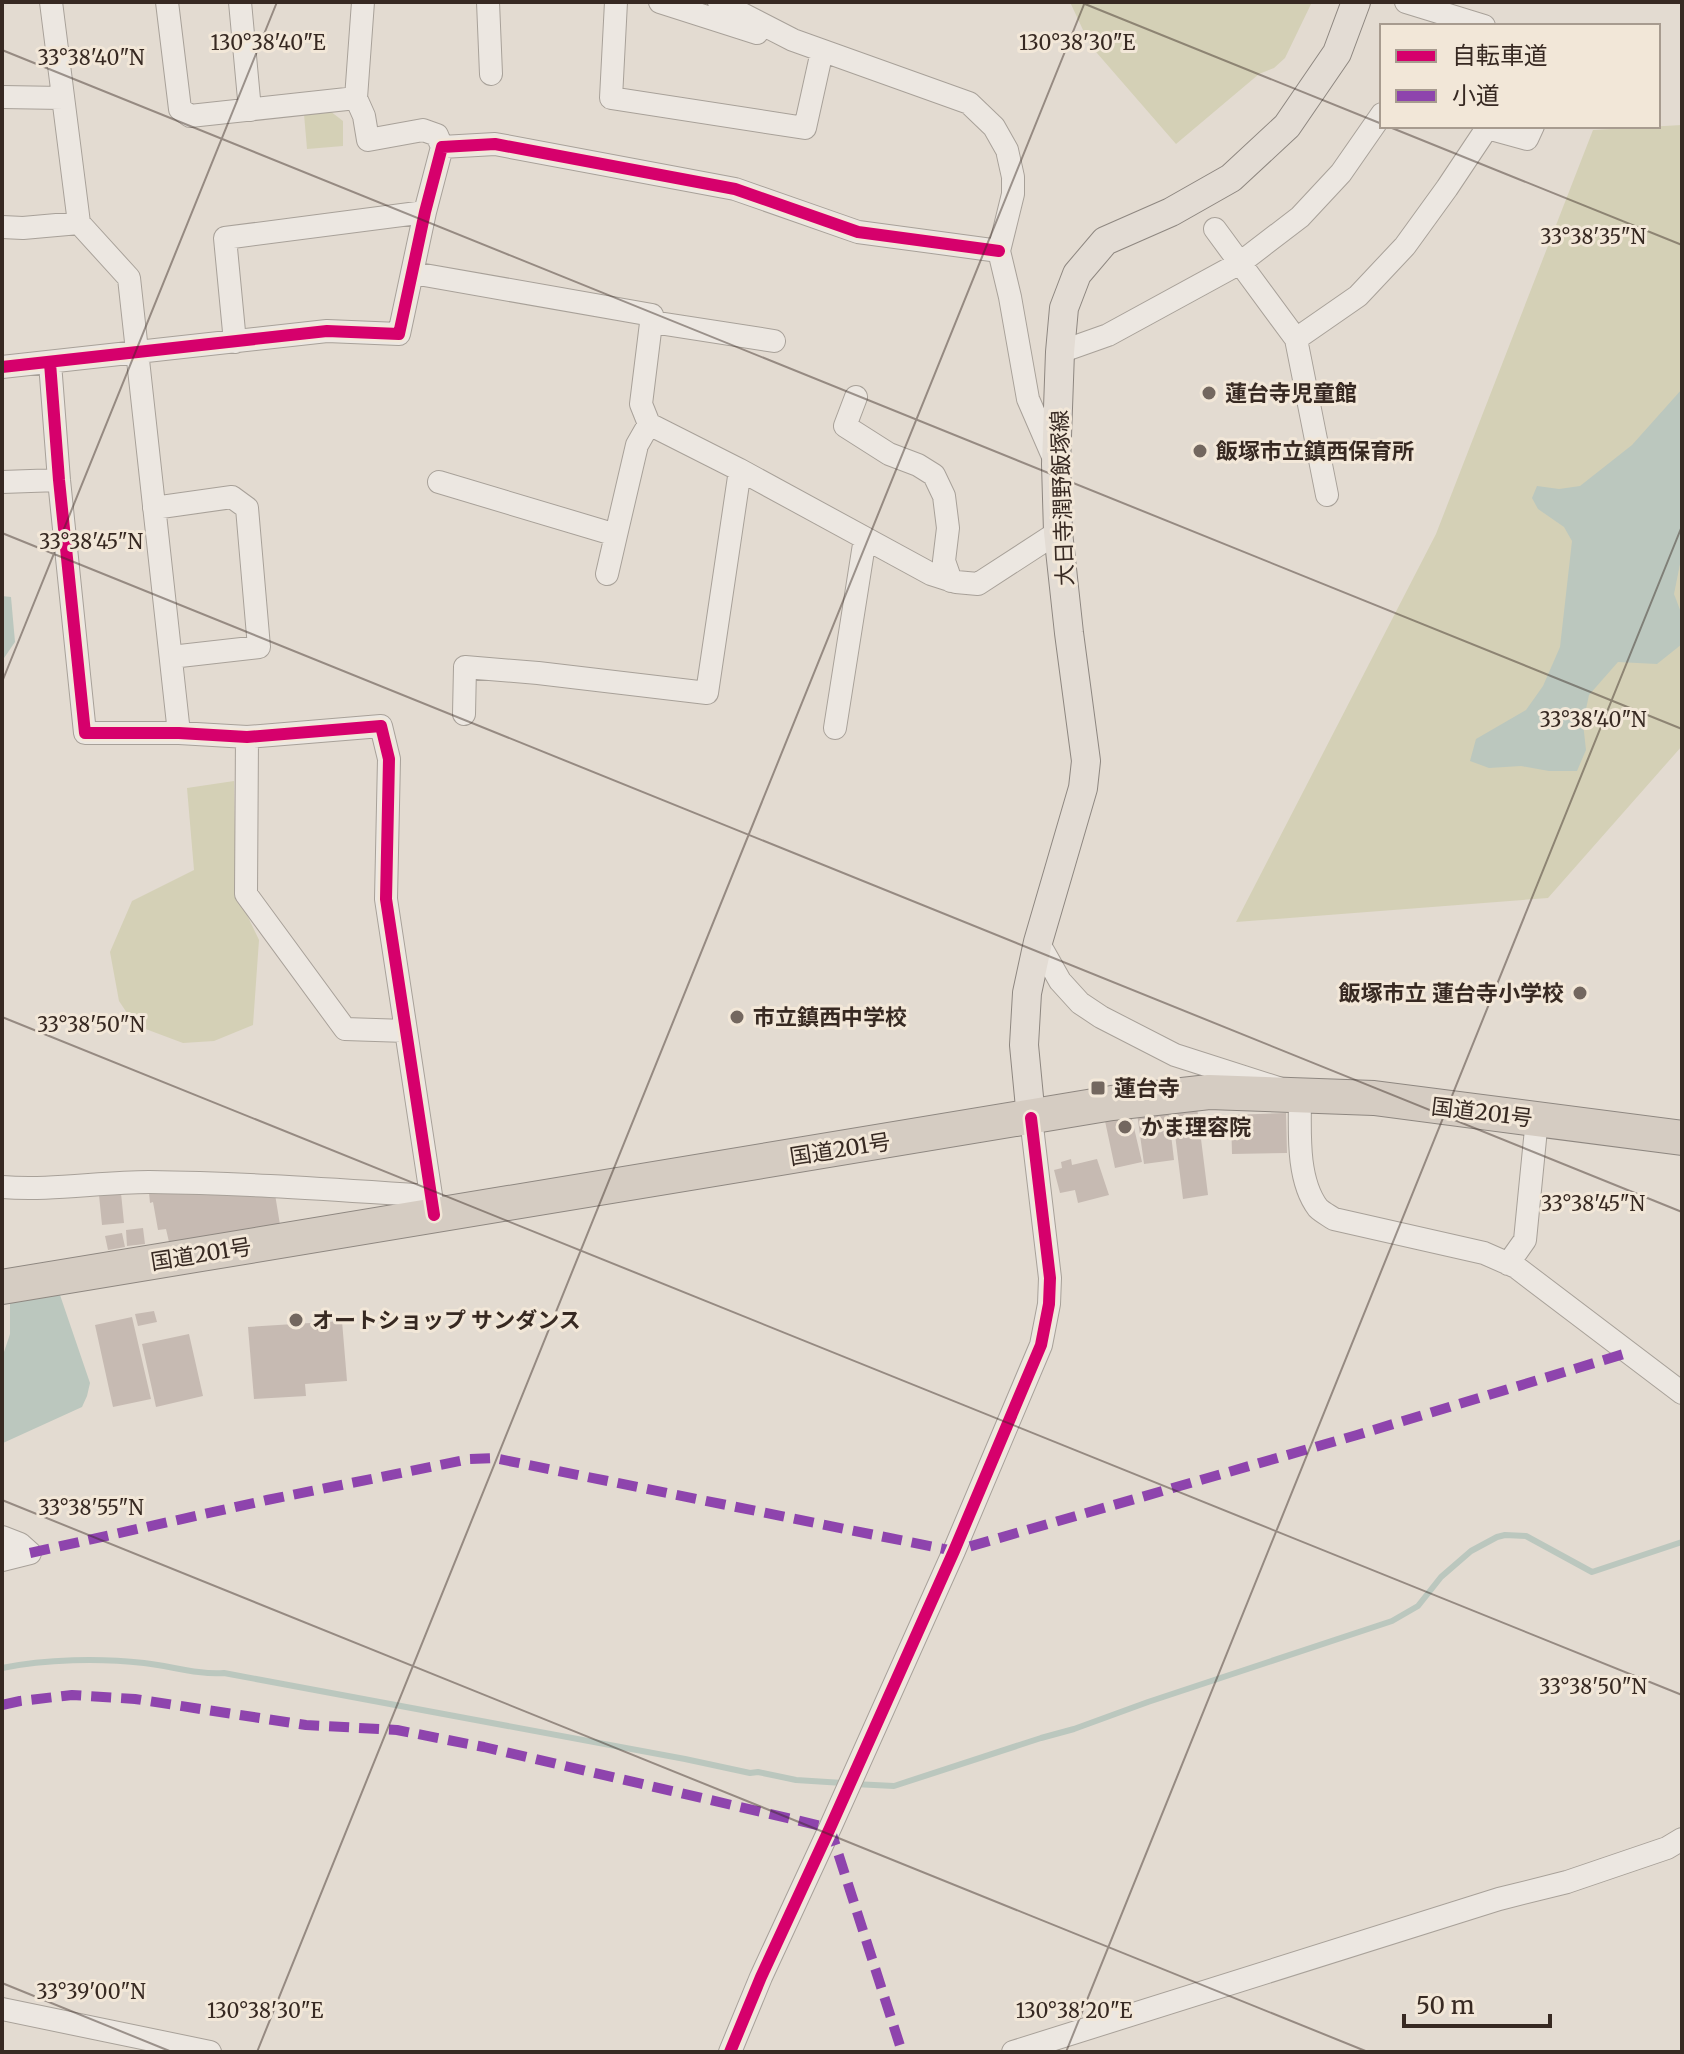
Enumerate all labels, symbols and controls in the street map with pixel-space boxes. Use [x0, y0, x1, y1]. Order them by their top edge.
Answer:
legend [1380, 24, 1660, 128]
text: 130°38'40"E [210, 30, 326, 55]
text: 130°38'30"E [1019, 30, 1135, 55]
text: 自転車道 [1452, 40, 1548, 71]
text: 33°38'40"N [37, 45, 145, 70]
text: 小道 [1452, 80, 1500, 111]
text: 33°38'35"N [1540, 224, 1646, 249]
place label: 蓮台寺児童館 [1225, 379, 1357, 407]
marker: 蓮台寺児童館 [1200, 384, 1218, 402]
street label: 大日寺潤野飯塚線 [1045, 410, 1079, 586]
place label: 飯塚市立鎮西保育所 [1215, 437, 1414, 465]
marker: 飯塚市立鎮西保育所 [1191, 442, 1209, 460]
text: 33°38'45"N [39, 529, 144, 554]
text: 33°38'40"N [1539, 707, 1647, 732]
place label: 飯塚市立 蓮台寺小学校 [1338, 979, 1564, 1007]
marker: 飯塚市立 蓮台寺小学校 [1571, 984, 1589, 1002]
place label: 市立鎮西中学校 [753, 1003, 907, 1031]
marker: 市立鎮西中学校 [728, 1008, 746, 1026]
text: 33°38'50"N [37, 1012, 146, 1037]
place label: 蓮台寺 [1114, 1074, 1180, 1102]
marker: 蓮台寺 [1089, 1079, 1107, 1097]
street label: 国道201号 [1430, 1092, 1534, 1132]
place label: かま理容院 [1141, 1113, 1251, 1141]
marker: かま理容院 [1116, 1118, 1134, 1136]
street label: 国道201号 [787, 1127, 893, 1171]
text: 33°38'45"N [1541, 1191, 1646, 1216]
street label: 国道201号 [148, 1232, 254, 1276]
place label: オートショップ サンダンス [312, 1306, 581, 1334]
marker: オートショップ サンダンス [287, 1311, 305, 1329]
text: 33°38'55"N [38, 1495, 144, 1520]
text: 33°38'50"N [1539, 1674, 1648, 1699]
scale bar [1404, 1978, 1550, 2028]
text: 33°39'00"N [36, 1979, 146, 2004]
text: 50 m [1416, 1990, 1475, 2021]
text: 130°38'30"E [207, 1998, 323, 2023]
text: 130°38'20"E [1016, 1998, 1133, 2023]

